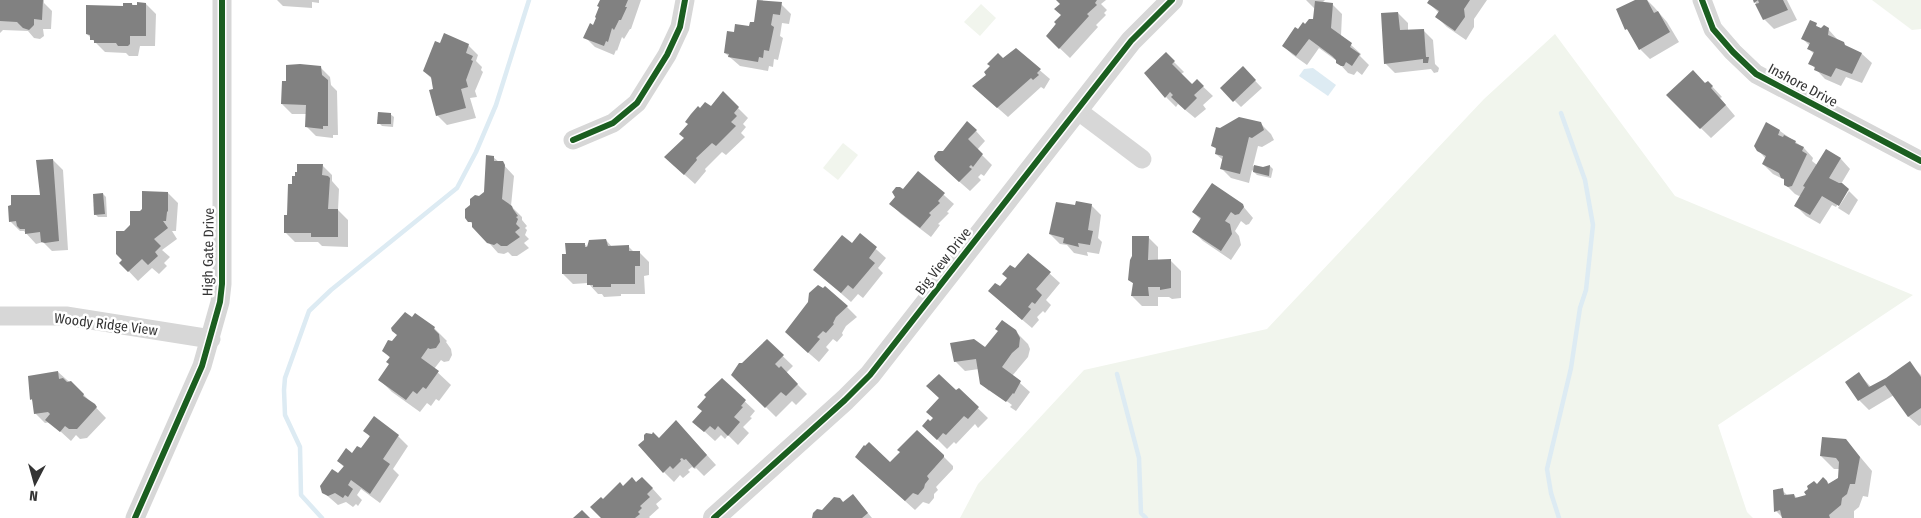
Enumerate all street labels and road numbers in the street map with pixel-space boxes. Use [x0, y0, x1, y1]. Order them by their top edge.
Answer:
street label: Inshore Drive [1765, 60, 1840, 111]
street label: High Gate Drive [199, 208, 218, 296]
street label: Big View Drive [912, 224, 975, 298]
street label: Woody Ridge View [53, 310, 159, 339]

